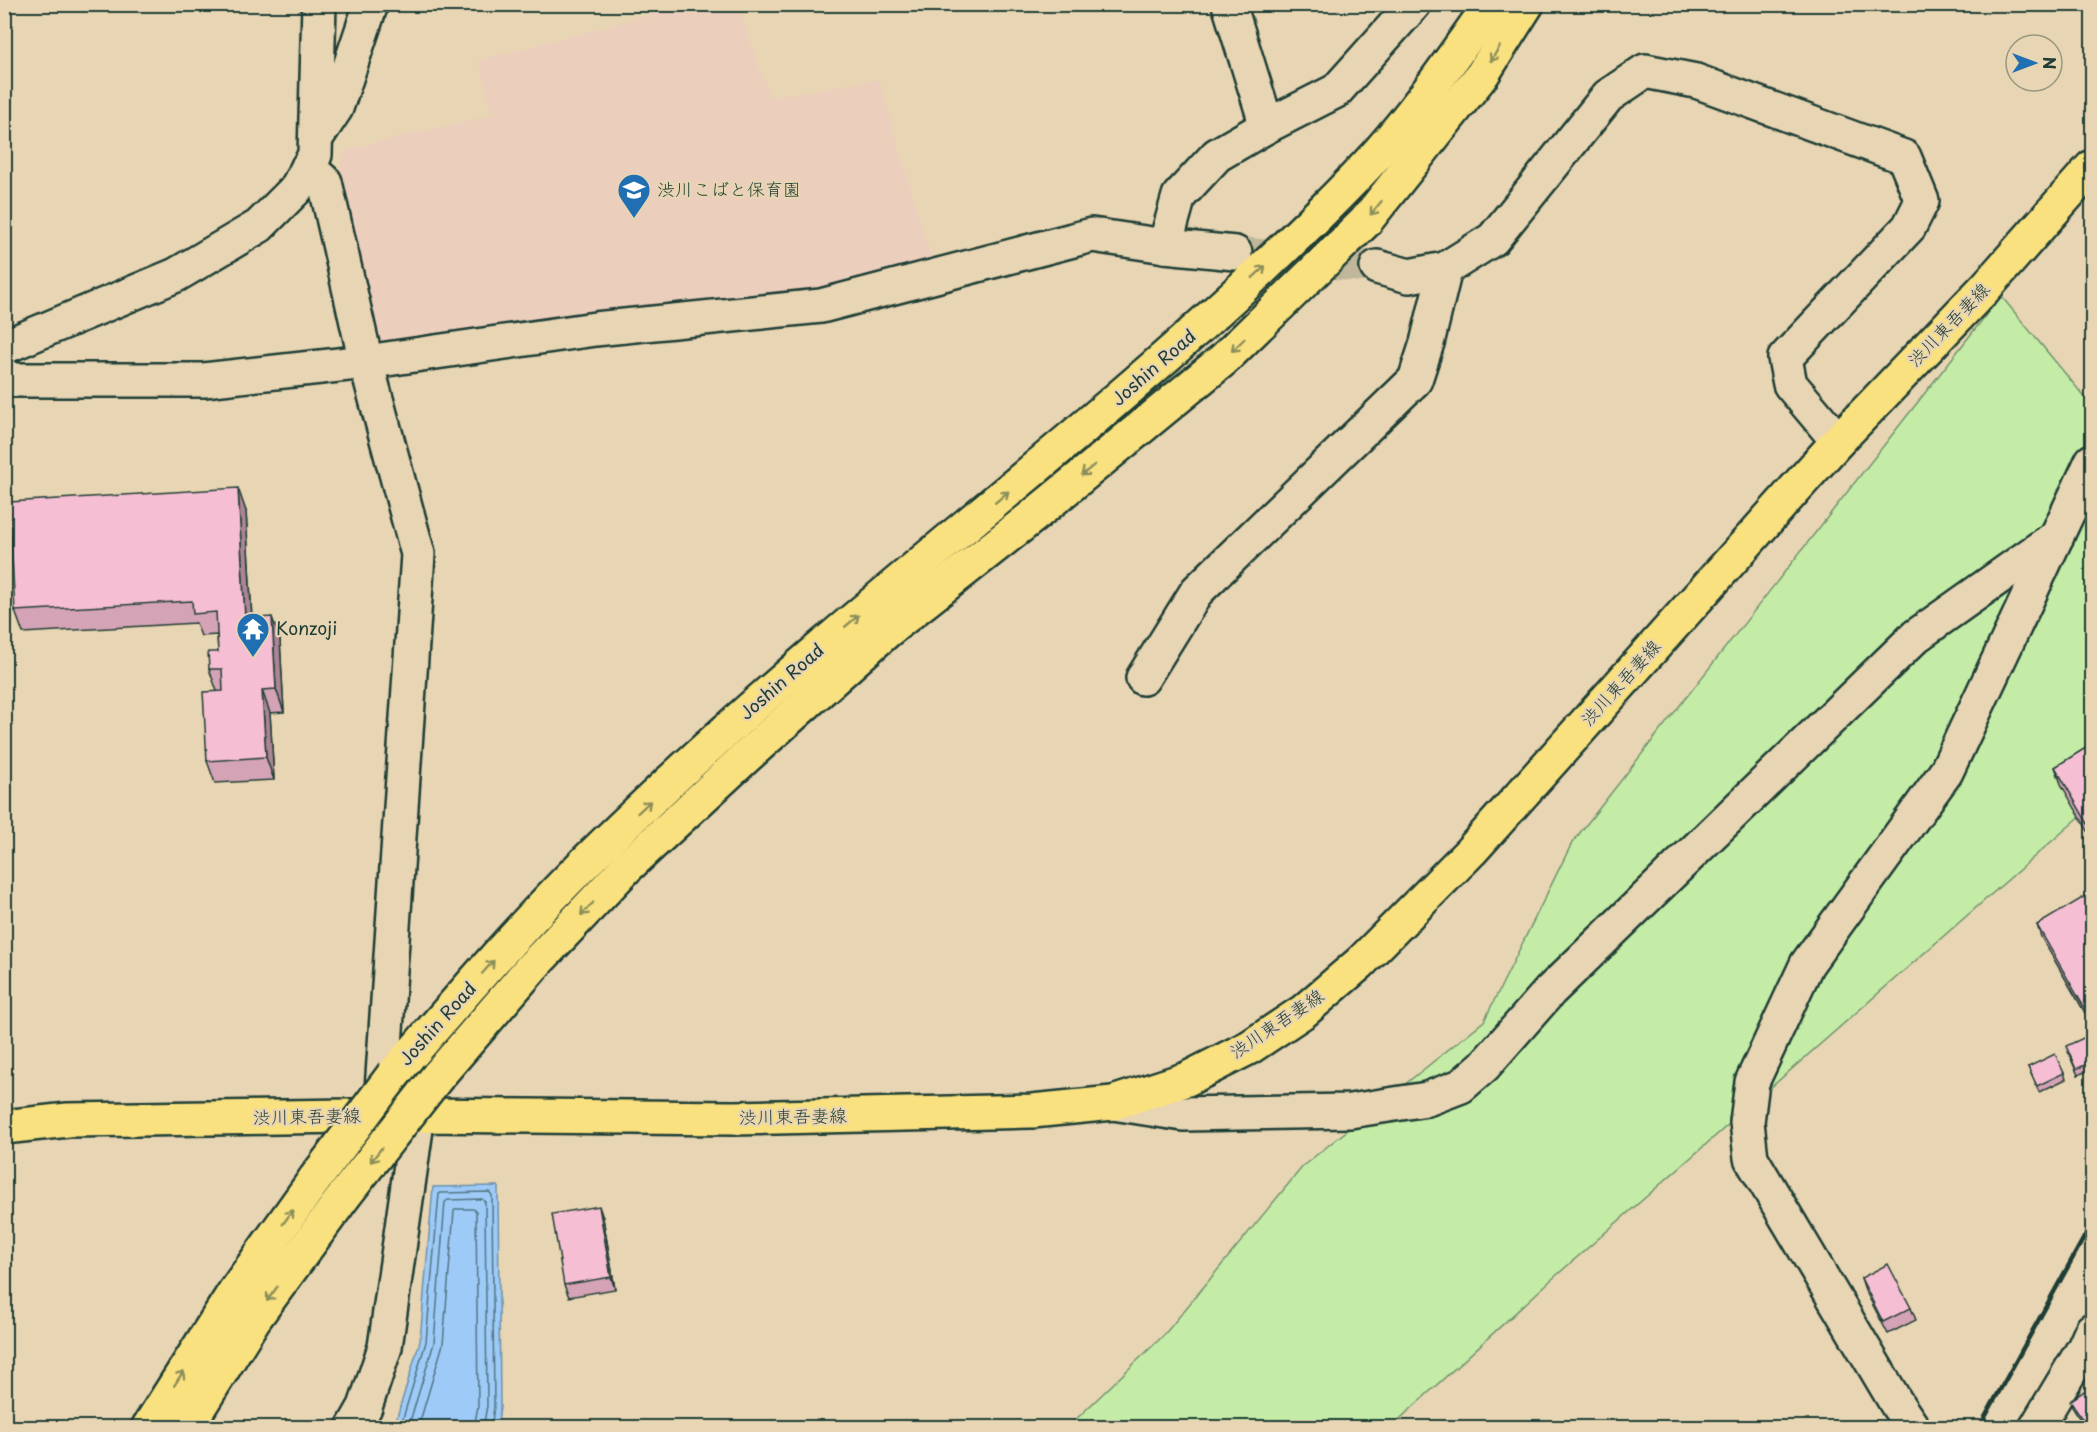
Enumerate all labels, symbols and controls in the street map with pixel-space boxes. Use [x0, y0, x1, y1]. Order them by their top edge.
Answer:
north arrow [2004, 33, 2064, 93]
one-way arrow [1489, 45, 1501, 62]
text: N [2038, 57, 2062, 69]
school or university icon: 渋川こばと保育園 [616, 172, 652, 219]
place label: 渋川こばと保育園 [657, 175, 801, 202]
one-way arrow [1369, 200, 1383, 215]
one-way arrow [1252, 265, 1267, 279]
street label: 渋川東吾妻線 [1901, 276, 1995, 372]
street label: Joshin Road [1105, 322, 1201, 411]
one-way arrow [1230, 338, 1245, 353]
one-way arrow [1080, 464, 1096, 477]
one-way arrow [994, 490, 1010, 503]
temple icon: Konzoji [235, 611, 271, 658]
place label: Konzoji [276, 614, 337, 641]
one-way arrow [844, 615, 860, 628]
street label: 渋川東吾妻線 [1574, 633, 1666, 731]
street label: Joshin Road [733, 636, 829, 725]
one-way arrow [636, 800, 651, 814]
one-way arrow [580, 902, 594, 917]
one-way arrow [481, 960, 495, 975]
street label: Joshin Road [392, 975, 482, 1071]
street label: 渋川東吾妻線 [1224, 981, 1328, 1064]
street label: 渋川東吾妻線 [253, 1101, 361, 1130]
street label: 渋川東吾妻線 [739, 1101, 847, 1130]
one-way arrow [370, 1146, 383, 1162]
one-way arrow [282, 1209, 294, 1225]
one-way arrow [266, 1285, 278, 1301]
one-way arrow [174, 1370, 186, 1387]

